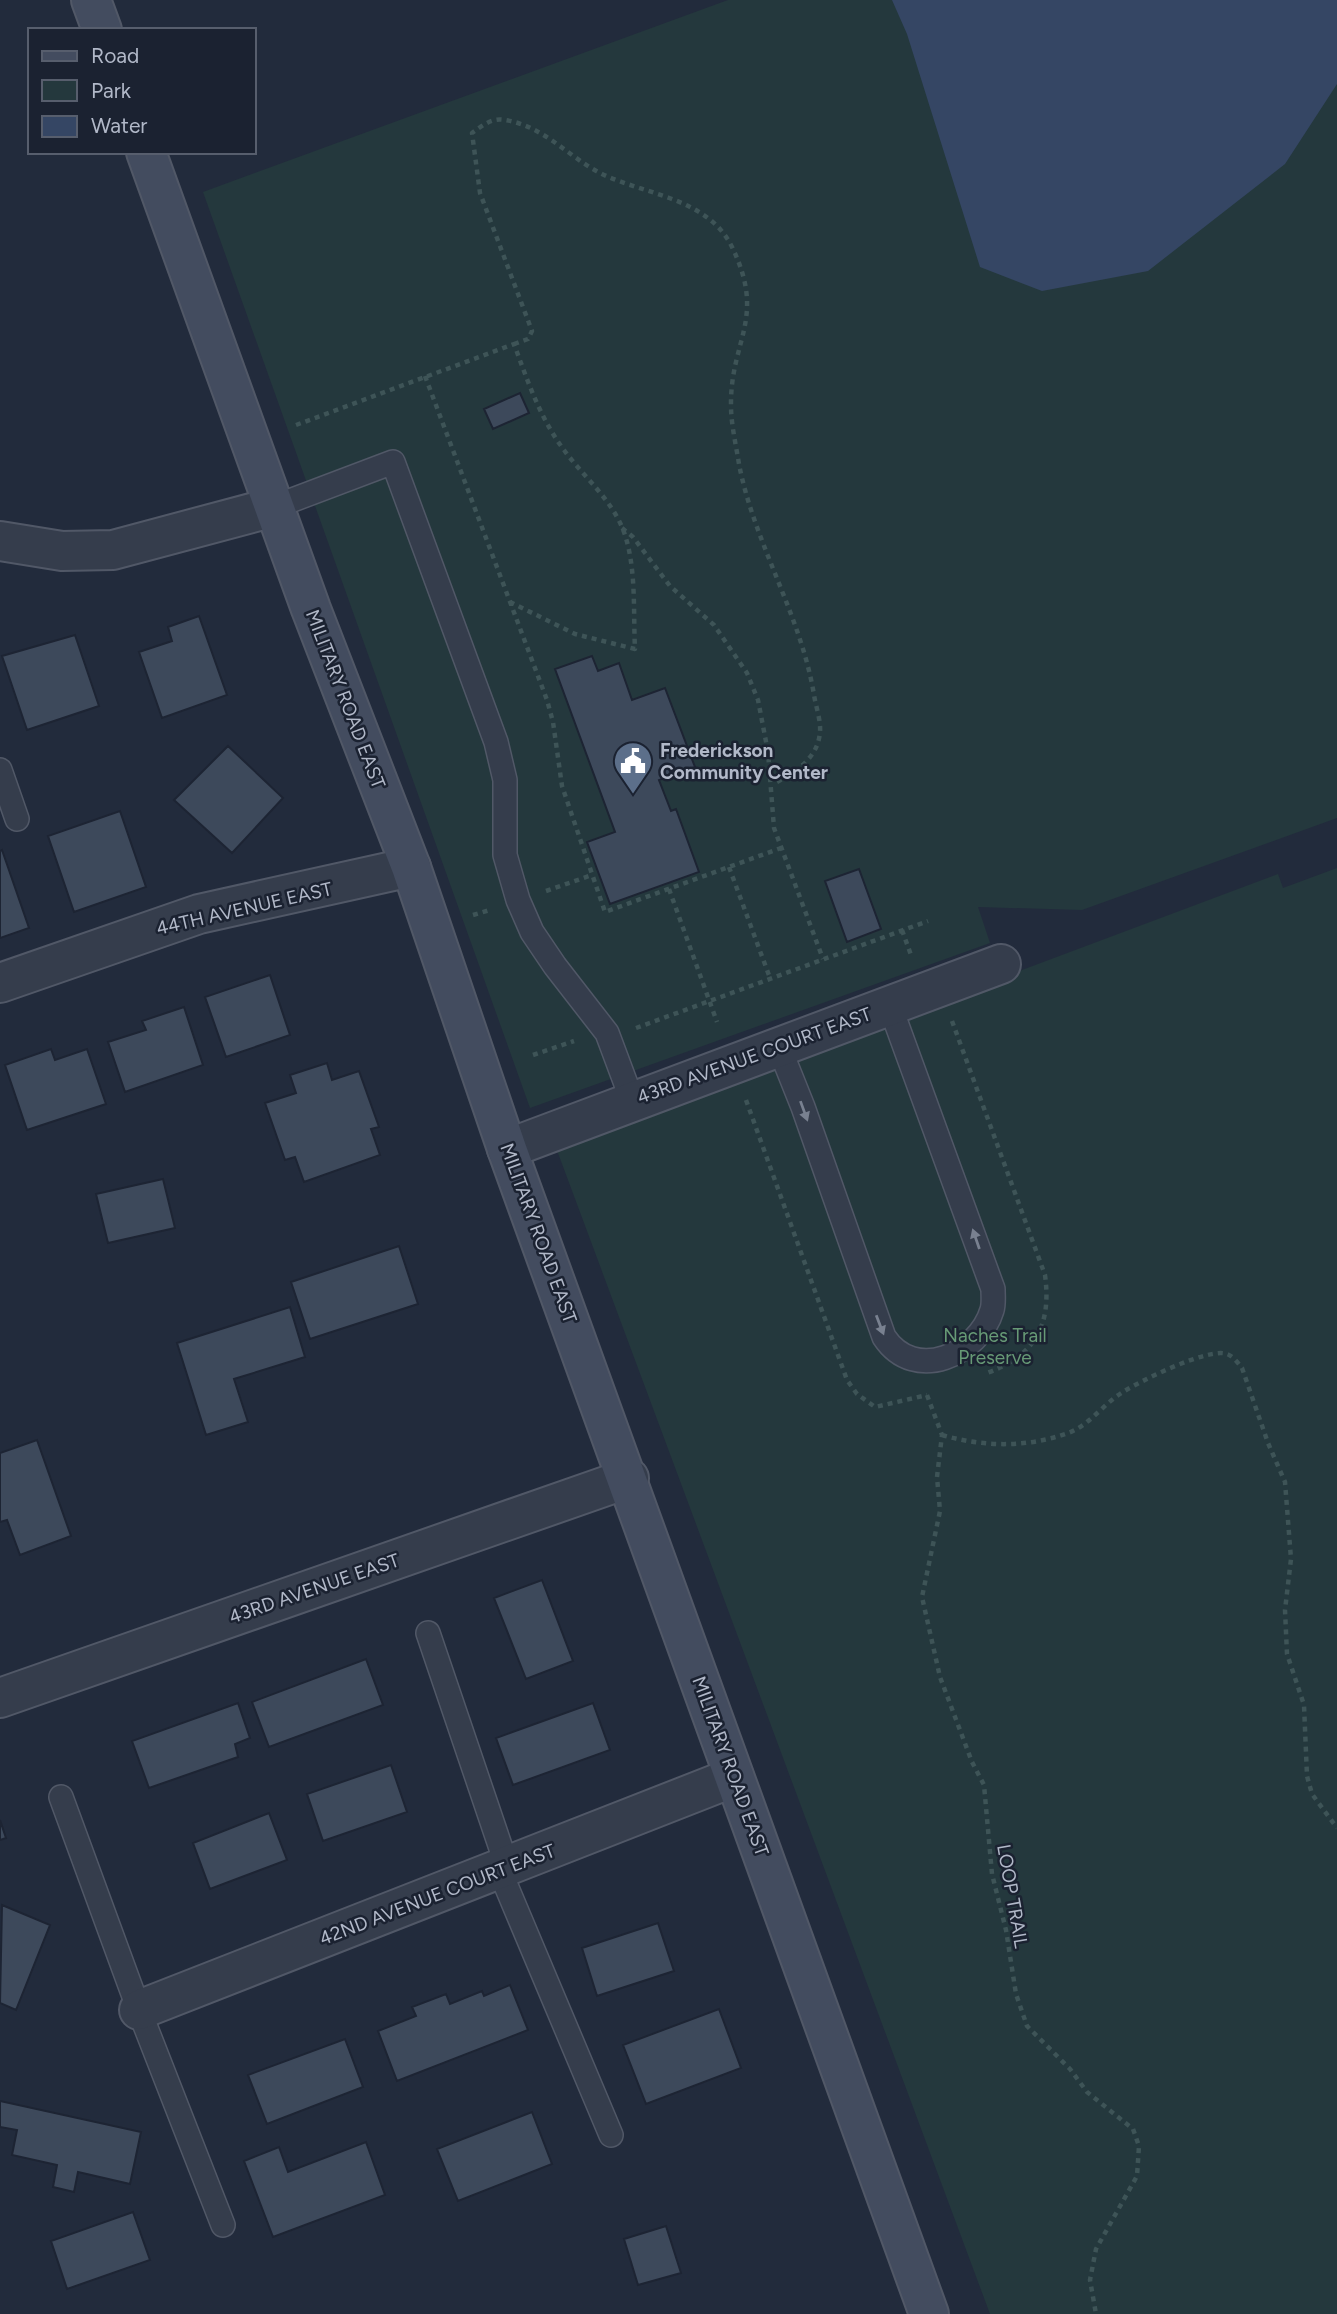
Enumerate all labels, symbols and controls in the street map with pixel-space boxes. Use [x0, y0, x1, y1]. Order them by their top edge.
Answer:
legend [28, 28, 256, 154]
text: Road [91, 43, 139, 68]
text: Park [91, 78, 132, 103]
text: Water [91, 113, 147, 138]
street label: MILITARY ROAD EAST [301, 606, 390, 792]
place label: Frederickson Community Center [660, 739, 828, 784]
public building icon: Frederickson Community Center [612, 740, 654, 795]
street label: 44TH AVENUE EAST [154, 877, 335, 940]
street label: 43RD AVENUE COURT EAST [634, 1002, 875, 1109]
one-way arrow [799, 1100, 810, 1121]
street label: MILITARY ROAD EAST [495, 1140, 582, 1327]
one-way arrow [970, 1229, 981, 1250]
one-way arrow [874, 1315, 885, 1336]
park label: Naches Trail Preserve [943, 1324, 1047, 1369]
street label: 43RD AVENUE EAST [226, 1548, 403, 1628]
street label: MILITARY ROAD EAST [687, 1673, 774, 1860]
street label: 42ND AVENUE COURT EAST [316, 1839, 559, 1950]
street label: LOOP TRAIL [992, 1842, 1033, 1950]

